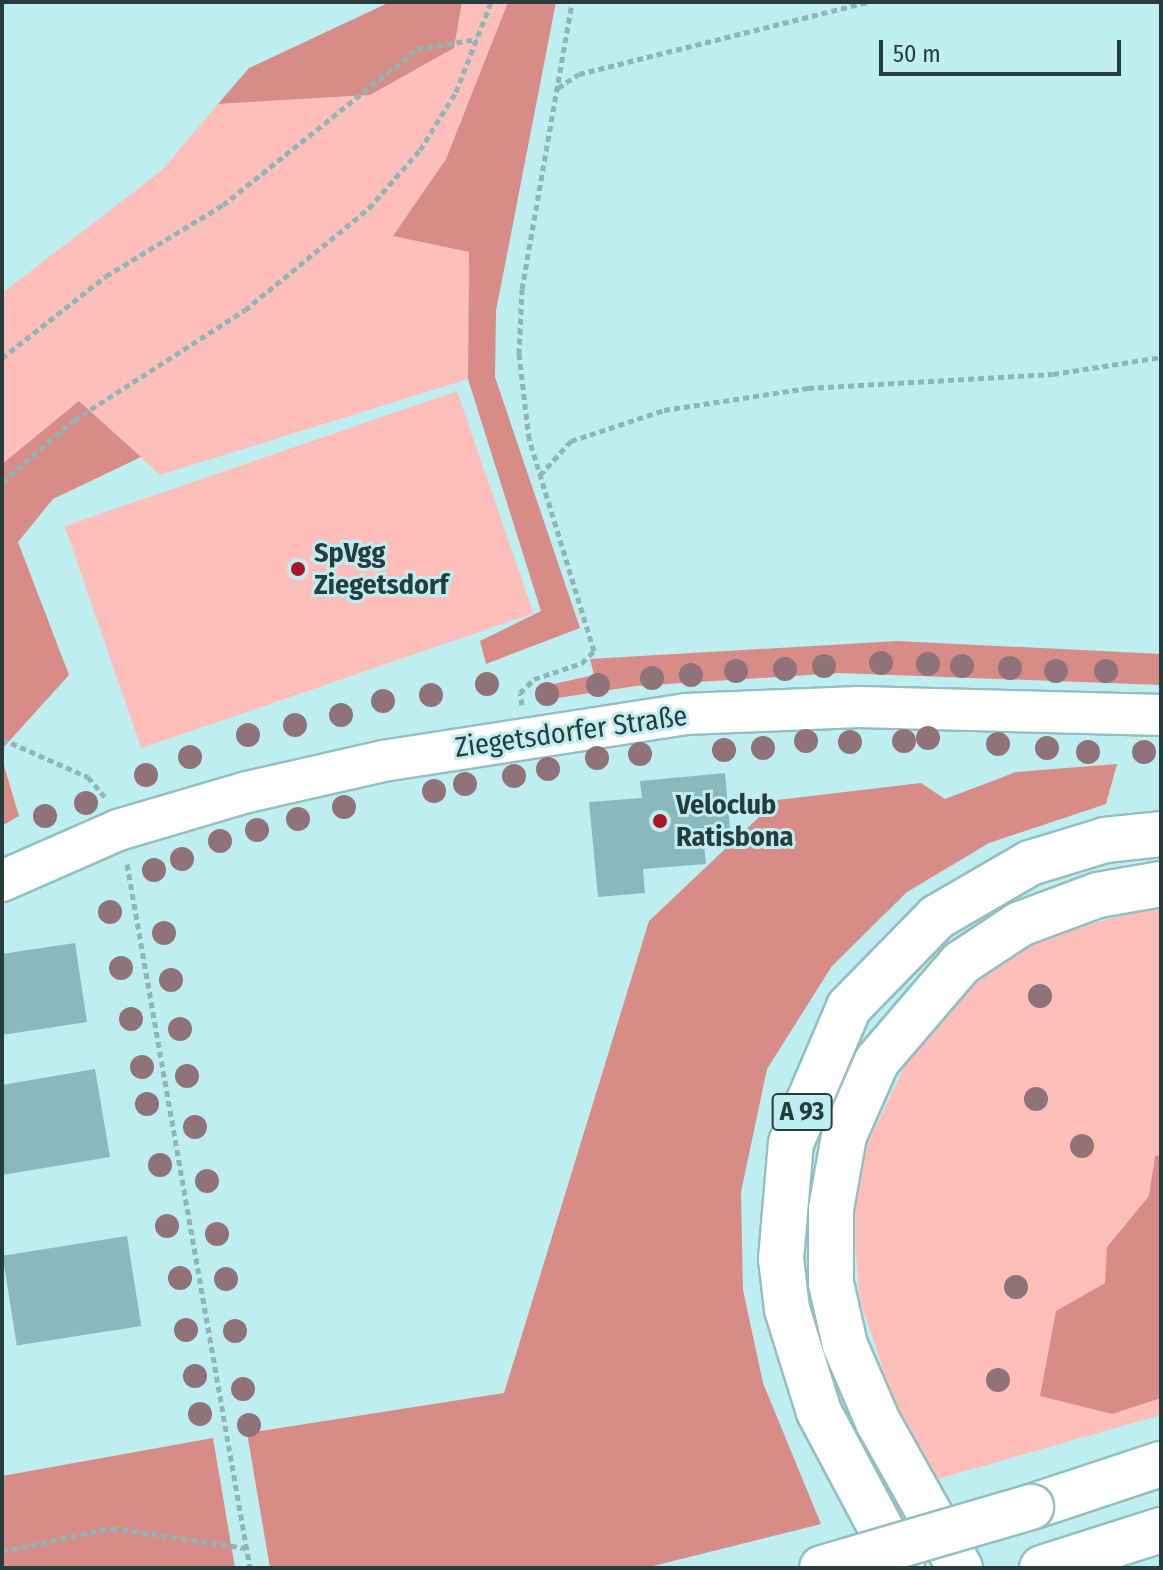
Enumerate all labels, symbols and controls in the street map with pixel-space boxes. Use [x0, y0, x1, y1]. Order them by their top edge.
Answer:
scale bar [883, 24, 1125, 74]
text: 50 m [893, 40, 941, 68]
place label: SpVgg Ziegetsdorf [314, 536, 449, 602]
marker: SpVgg Ziegetsdorf [289, 560, 307, 578]
street label: Ziegetsdorfer Straße [453, 699, 689, 765]
place label: Veloclub Ratisbona [676, 788, 793, 854]
marker: Veloclub Ratisbona [651, 812, 669, 830]
road number: A 93 [770, 1090, 834, 1134]

